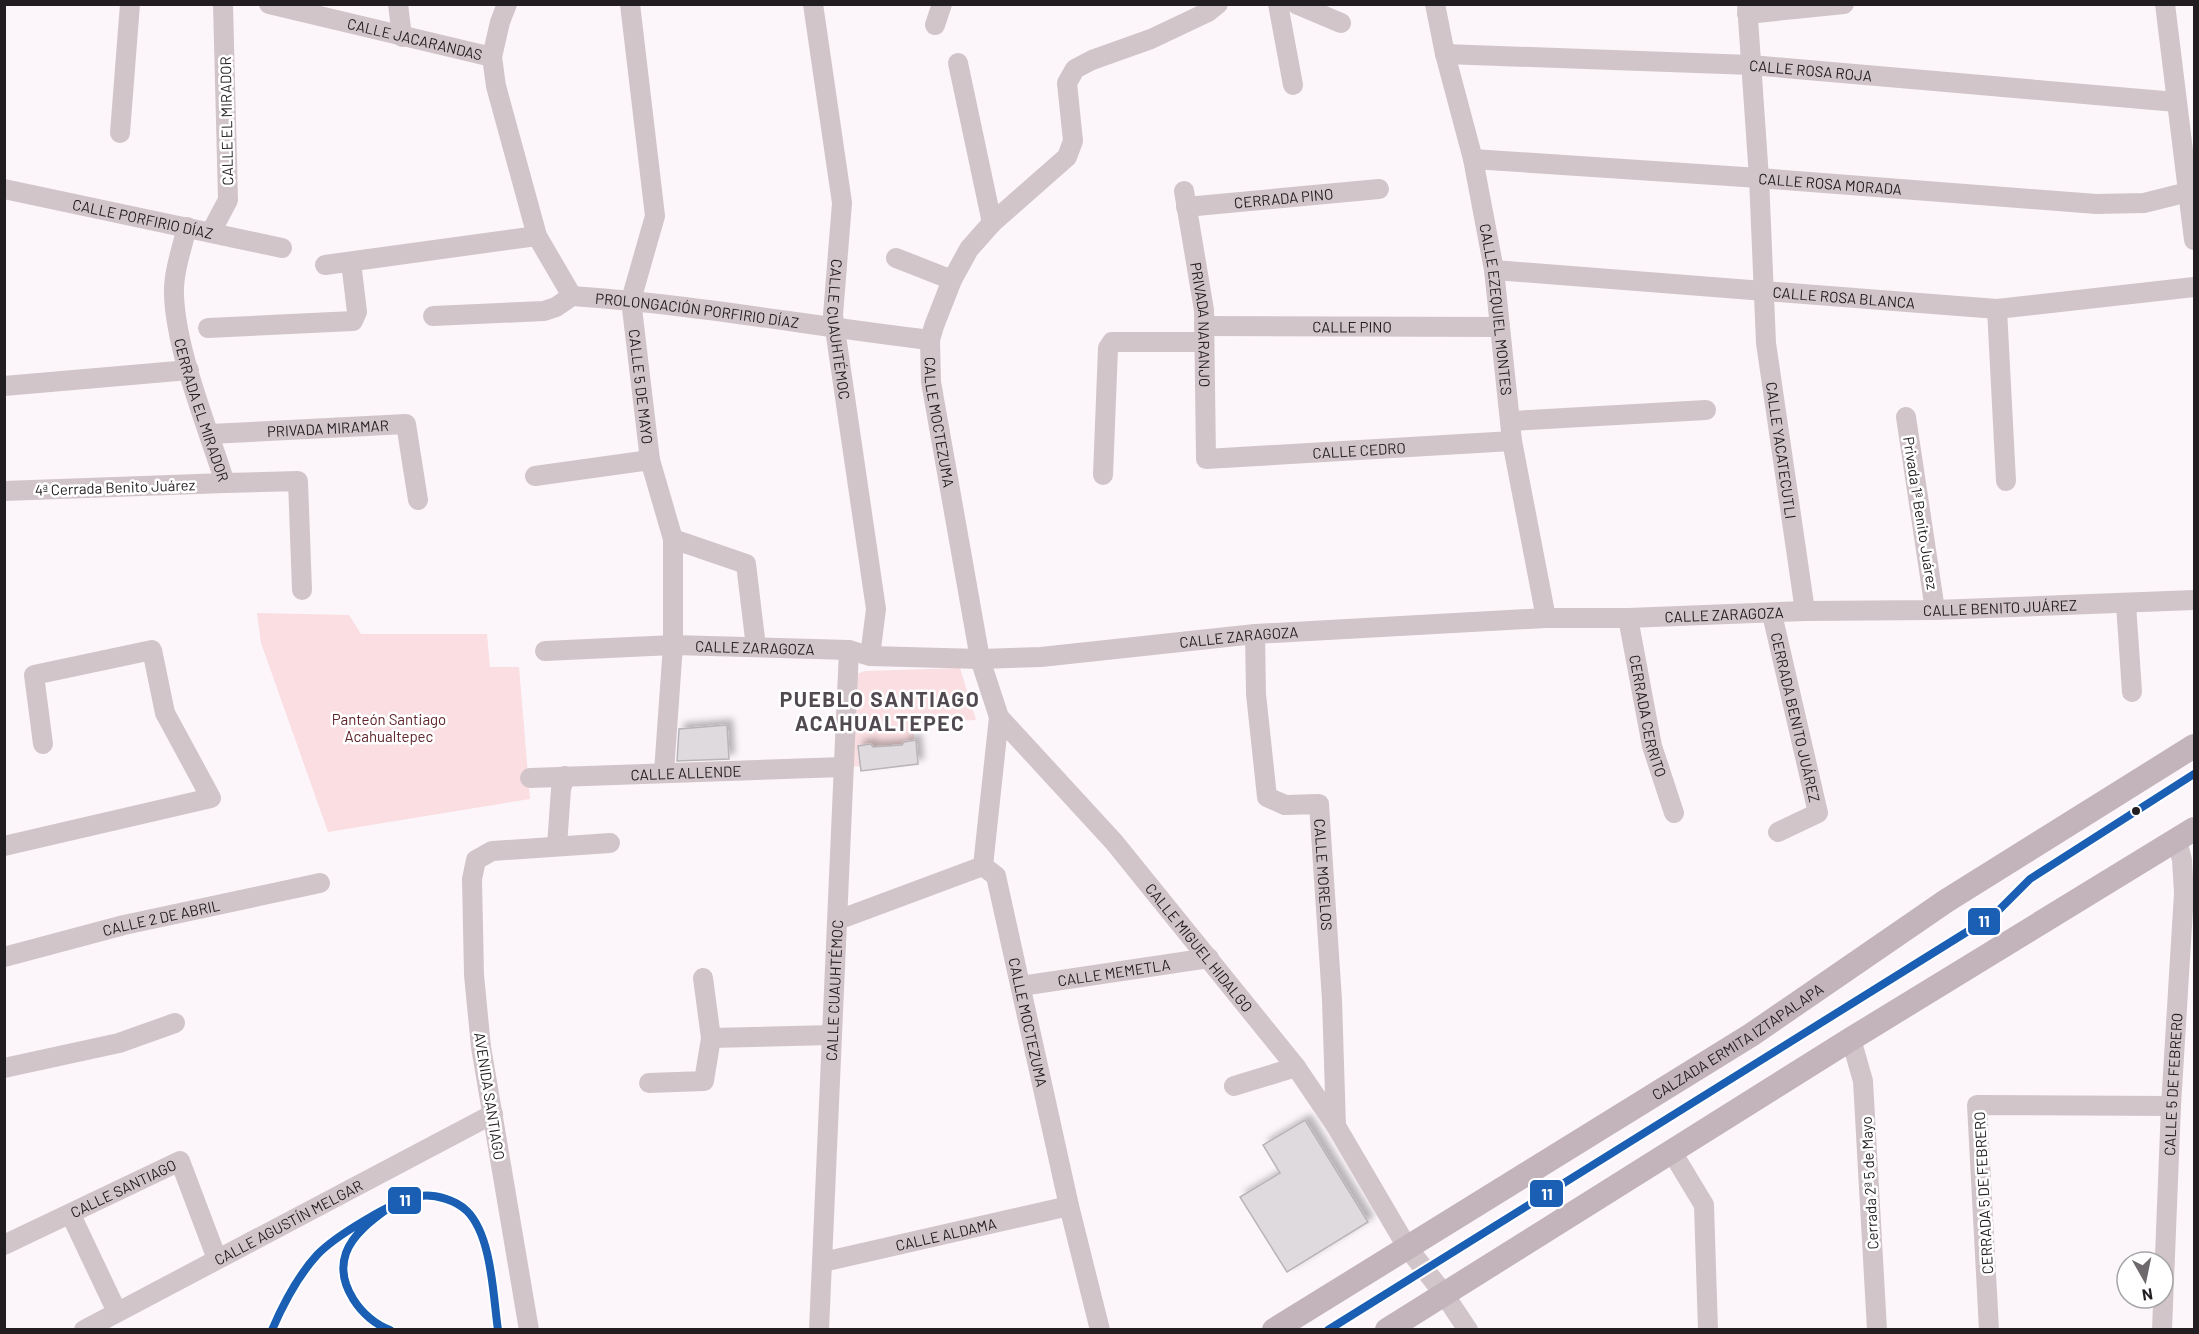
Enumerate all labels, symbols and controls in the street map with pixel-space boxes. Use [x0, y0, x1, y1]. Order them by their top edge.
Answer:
street label: CALLE JACARANDAS [346, 14, 484, 63]
street label: CALLE EL MIRADOR [216, 56, 236, 186]
street label: CALLE ROSA ROJA [1748, 56, 1873, 84]
street label: CALLE ROSA MORADA [1758, 169, 1903, 198]
street label: CERRADA PINO [1233, 184, 1334, 211]
street label: CALLE PORFIRIO DÍAZ [71, 195, 215, 242]
street label: CALLE EZEQUIEL MONTES [1476, 222, 1516, 396]
street label: CALLE CUAUHTÉMOC [824, 258, 854, 401]
street label: PRIVADA NARANJO [1187, 261, 1214, 387]
street label: CALLE ROSA BLANCA [1772, 283, 1916, 312]
street label: PROLONGACIÓN PORFIRIO DÍAZ [595, 289, 800, 331]
street label: CALLE PINO [1312, 317, 1392, 336]
street label: CALLE 5 DE MAYO [626, 328, 657, 445]
street label: CERRADA EL MIRADOR [171, 336, 233, 484]
street label: CALLE MOCTEZUMA [921, 357, 958, 489]
street label: CALLE YACATECUTLI [1763, 381, 1800, 520]
street label: PRIVADA MIRAMAR [266, 416, 389, 440]
street label: Privada 1ª Benito Juárez [1900, 435, 1942, 591]
street label: CALLE CEDRO [1312, 438, 1406, 462]
street label: 4ª Cerrada Benito Juárez [34, 475, 196, 499]
street label: CALLE BENITO JUÁREZ [1923, 596, 2077, 619]
street label: CALLE ZARAGOZA [1664, 603, 1784, 626]
street label: CALLE ZARAGOZA [1178, 623, 1299, 651]
street label: CERRADA BENITO JUÁREZ [1768, 631, 1824, 804]
street label: CALLE ZARAGOZA [695, 637, 815, 658]
street label: CERRADA CERRITO [1626, 653, 1671, 779]
district label: PUEBLO SANTIAGO ACAHUALTEPEC [780, 686, 980, 735]
park label: Panteón Santiago Acahualtepec [332, 710, 446, 745]
street label: CALLE ALLENDE [630, 762, 742, 783]
unlabelled marker [2130, 805, 2142, 817]
street label: CALLE MORELOS [1311, 818, 1336, 931]
street label: CALLE MIGUEL HIDALGO [1142, 879, 1257, 1015]
street label: CALLE 2 DE ABRIL [100, 896, 221, 939]
line badge: 11 [1967, 907, 2001, 936]
text: 11 [1978, 911, 1990, 930]
street label: CALLE CUAUHTÉMOC [822, 919, 846, 1061]
street label: CALLE MEMETLA [1056, 955, 1172, 989]
street label: CALLE MOCTEZUMA [1005, 956, 1051, 1089]
street label: CALZADA ERMITA IZTAPALAPA [1648, 979, 1826, 1103]
street label: CALLE 5 DE FEBRERO [2160, 1012, 2186, 1156]
street label: AVENIDA SANTIAGO [471, 1031, 509, 1161]
street label: CERRADA 5 DE FEBRERO [1970, 1111, 1996, 1275]
street label: Cerrada 2ª 5 de Mayo [1857, 1116, 1881, 1250]
street label: CALLE SANTIAGO [67, 1155, 179, 1221]
street label: CALLE AGUSTÍN MELGAR [211, 1176, 365, 1269]
line badge: 11 [1529, 1179, 1564, 1208]
text: 11 [1541, 1184, 1553, 1203]
line badge: 11 [387, 1186, 422, 1215]
text: 11 [399, 1190, 411, 1209]
street label: CALLE ALDAMA [894, 1214, 998, 1254]
north arrow [2115, 1250, 2175, 1310]
text: N [2141, 1285, 2154, 1306]

